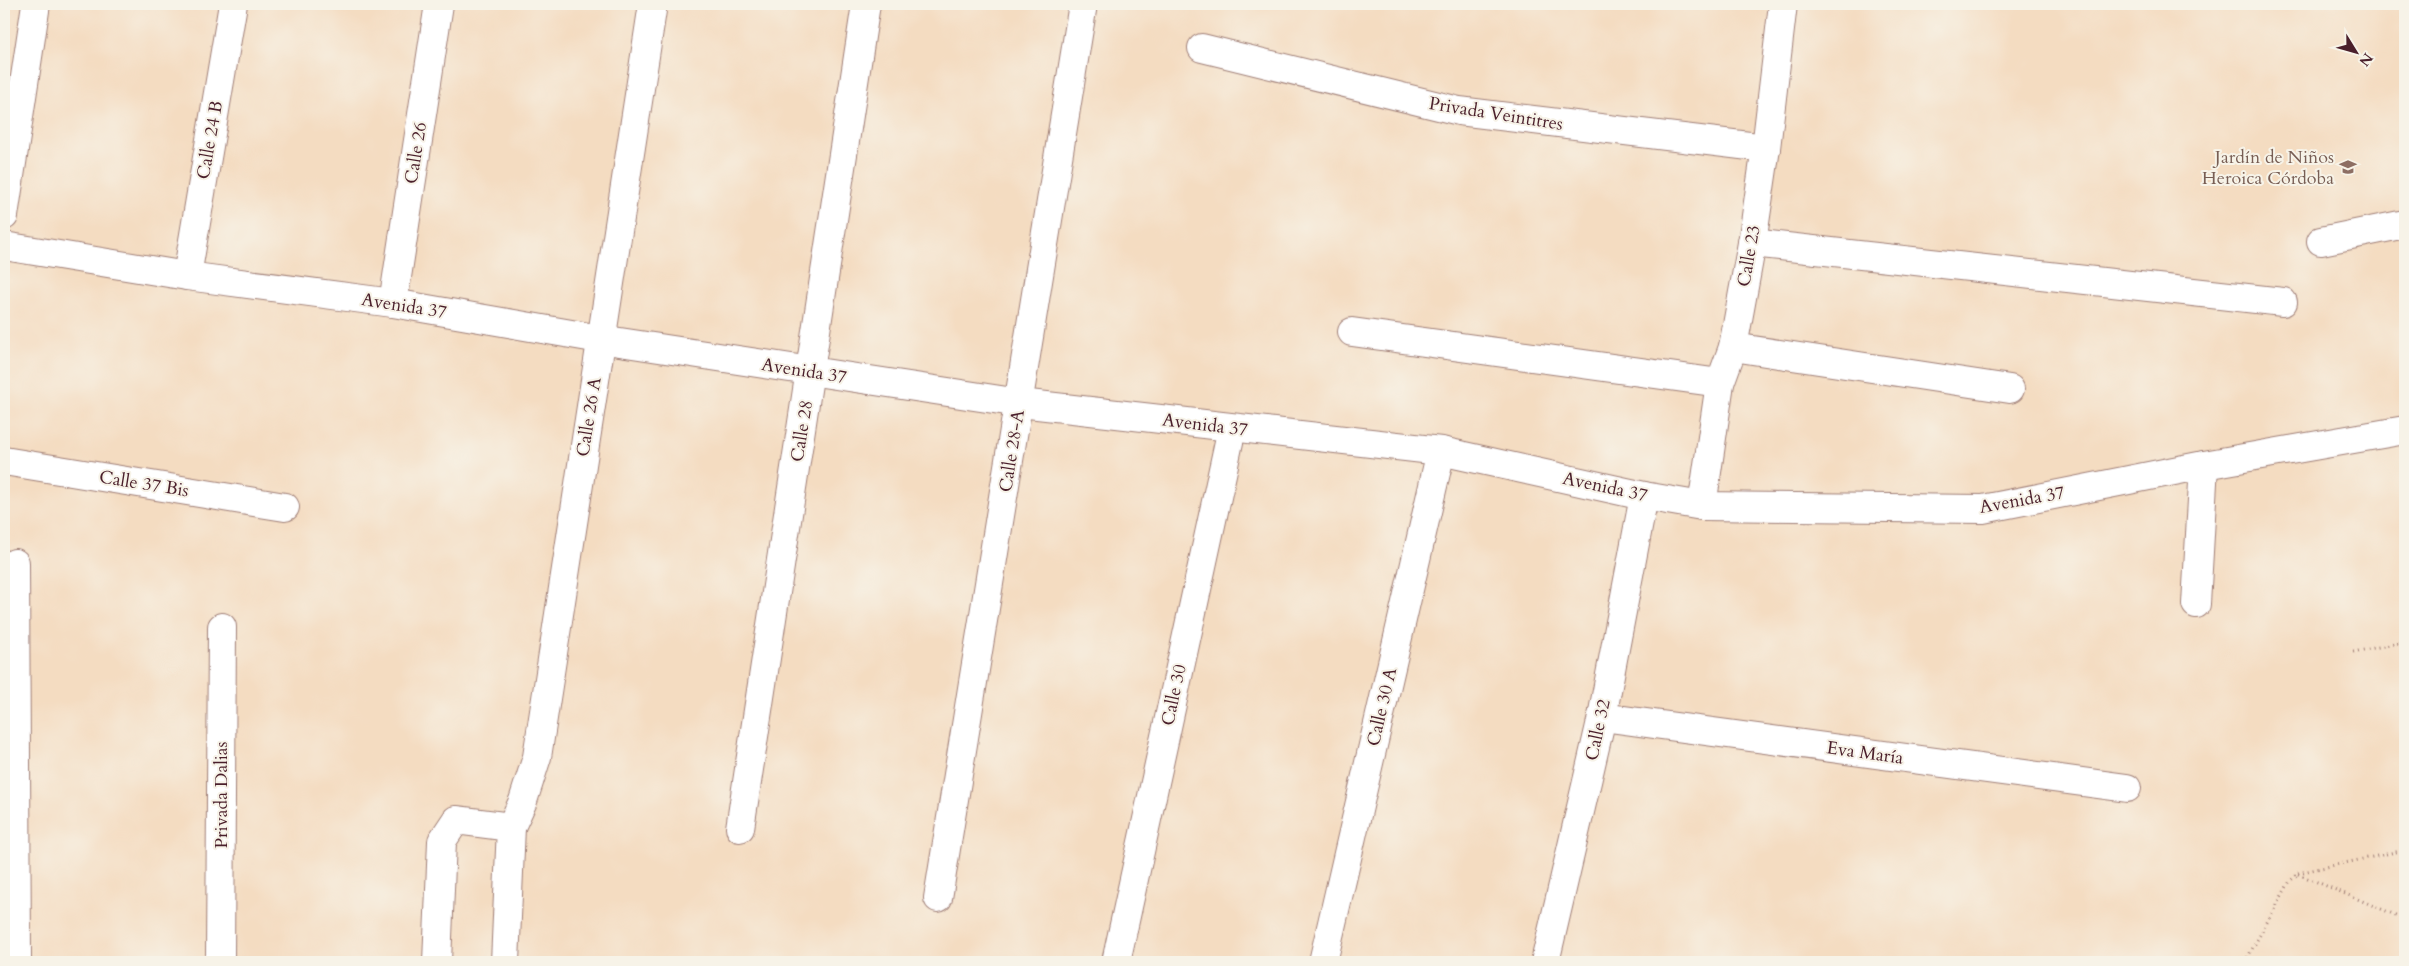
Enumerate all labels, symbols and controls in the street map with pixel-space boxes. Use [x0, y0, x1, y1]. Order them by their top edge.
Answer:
north arrow [2332, 28, 2382, 78]
text: N [2355, 49, 2377, 70]
street label: Privada Veintitres [1427, 91, 1565, 137]
street label: Calle 24 B [191, 99, 229, 181]
street label: Calle 26 [399, 120, 433, 186]
place label: Jardín de Niños Heroica Córdoba [2202, 145, 2334, 191]
school or university icon: Jardín de Niños Heroica Córdoba [2338, 157, 2358, 177]
street label: Calle 23 [1731, 223, 1767, 289]
street label: Avenida 37 [360, 287, 448, 325]
street label: Avenida 37 [760, 352, 848, 390]
street label: Calle 26 A [570, 375, 608, 458]
street label: Calle 28 [785, 398, 819, 464]
street label: Avenida 37 [1161, 407, 1249, 443]
street label: Calle 28-A [993, 408, 1031, 494]
street label: Calle 37 Bis [97, 465, 191, 503]
street label: Avenida 37 [1560, 466, 1650, 508]
street label: Avenida 37 [1977, 480, 2067, 520]
street label: Calle 30 [1155, 662, 1193, 728]
street label: Calle 30 A [1361, 665, 1403, 749]
street label: Calle 32 [1579, 697, 1617, 763]
street label: Eva María [1825, 735, 1905, 771]
street label: Privada Dalias [209, 741, 234, 849]

